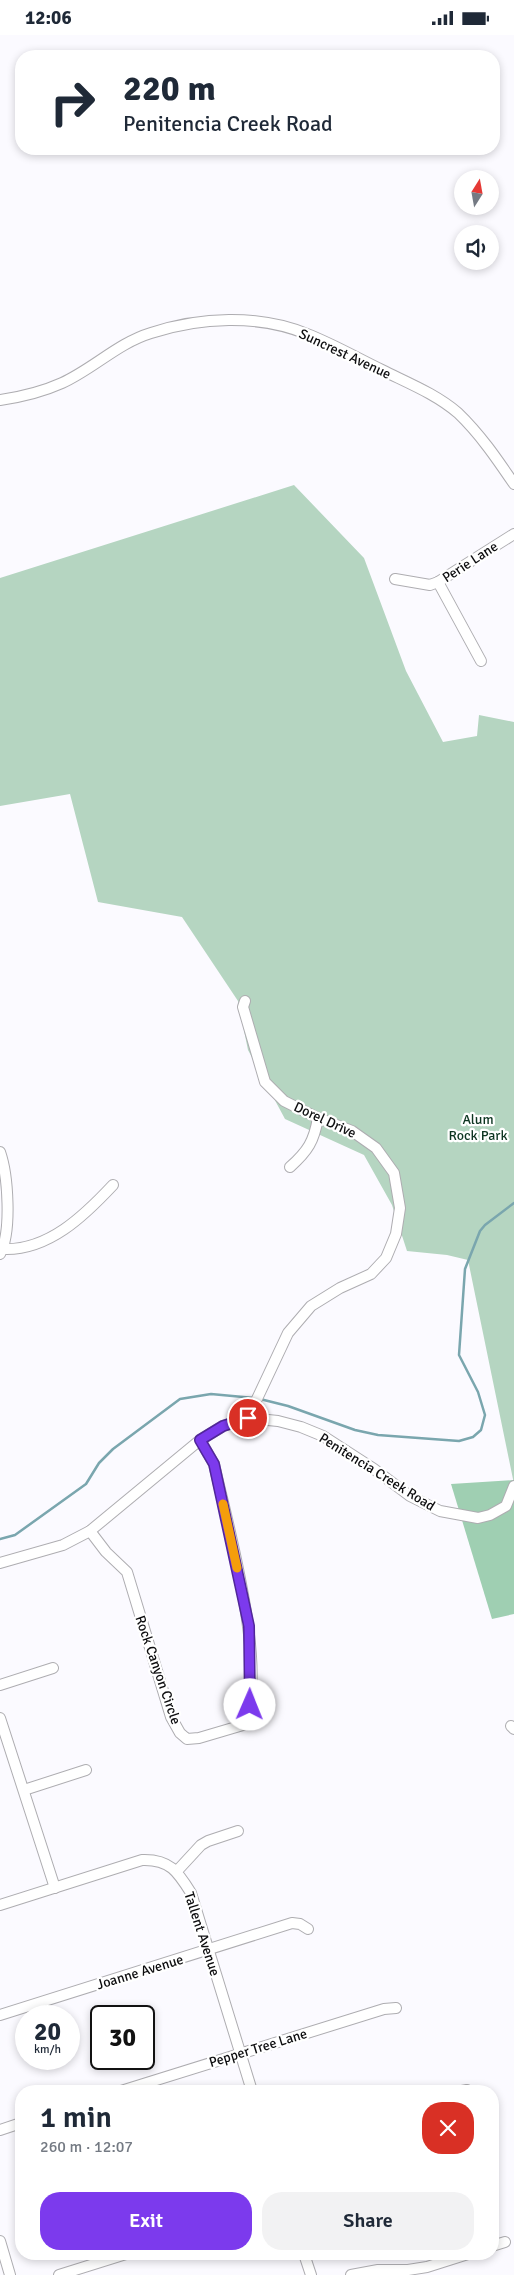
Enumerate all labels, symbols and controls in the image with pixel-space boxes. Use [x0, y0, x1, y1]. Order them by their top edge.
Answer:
text: 12:06 [25, 6, 72, 30]
text: 220 m [123, 67, 216, 110]
icon: right [40, 70, 105, 135]
text: Penitencia Creek Road [123, 110, 333, 137]
north arrow [454, 170, 499, 215]
map controls [454, 170, 499, 270]
button: sound [454, 225, 499, 270]
street label: Suncrest Avenue [296, 325, 394, 383]
street label: Perie Lane [439, 538, 501, 586]
street label: Dorel Drive [291, 1098, 359, 1142]
park label: Alum Rock Park [448, 1111, 508, 1144]
pin [227, 1397, 269, 1439]
icon: arrive [234, 1404, 262, 1432]
street label: Penitencia Creek Road [316, 1429, 438, 1515]
street label: Rock Canyon Circle [131, 1613, 185, 1727]
position arrow [223, 1678, 275, 1730]
street label: Tallent Avenue [180, 1890, 224, 1978]
street label: Joanne Avenue [95, 1951, 185, 1993]
speed limit sign: 30 [90, 2005, 155, 2070]
text: 20 [34, 2016, 61, 2047]
street label: Pepper Tree Lane [207, 2025, 309, 2071]
text: km/h [34, 2042, 61, 2057]
text: 1 min [40, 2099, 112, 2136]
button: close [422, 2102, 474, 2154]
text: 260 m · 12:07 [40, 2137, 133, 2157]
button: Exit [40, 2192, 252, 2250]
button: Share [262, 2192, 474, 2250]

